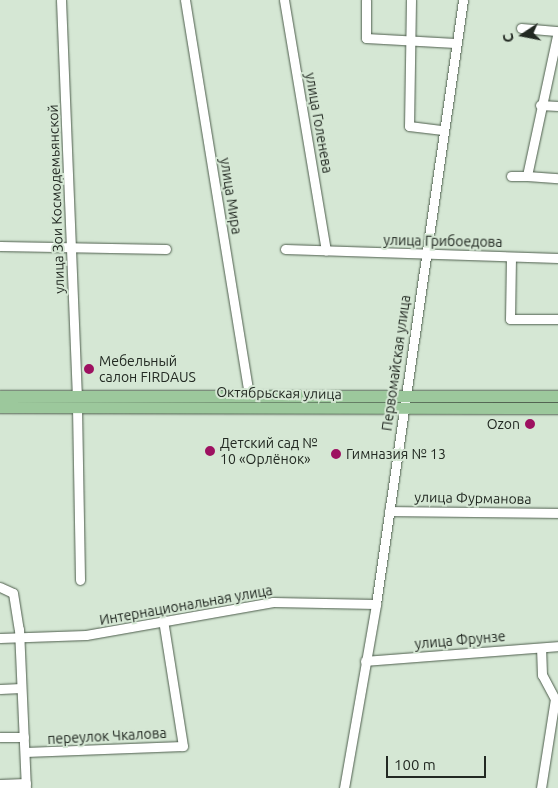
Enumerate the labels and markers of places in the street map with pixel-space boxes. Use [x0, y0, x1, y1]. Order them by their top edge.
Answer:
place label: Мебельный салон FIRDAUS [99, 353, 196, 386]
marker: Мебельный салон FIRDAUS [83, 363, 95, 375]
place label: Ozon [487, 416, 520, 432]
marker: Ozon [524, 418, 536, 430]
place label: Детский сад № 10 «Орлёнок» [220, 435, 318, 468]
marker: Детский сад № 10 «Орлёнок» [204, 445, 216, 457]
place label: Гимназия № 13 [346, 446, 446, 462]
marker: Гимназия № 13 [330, 448, 342, 460]

